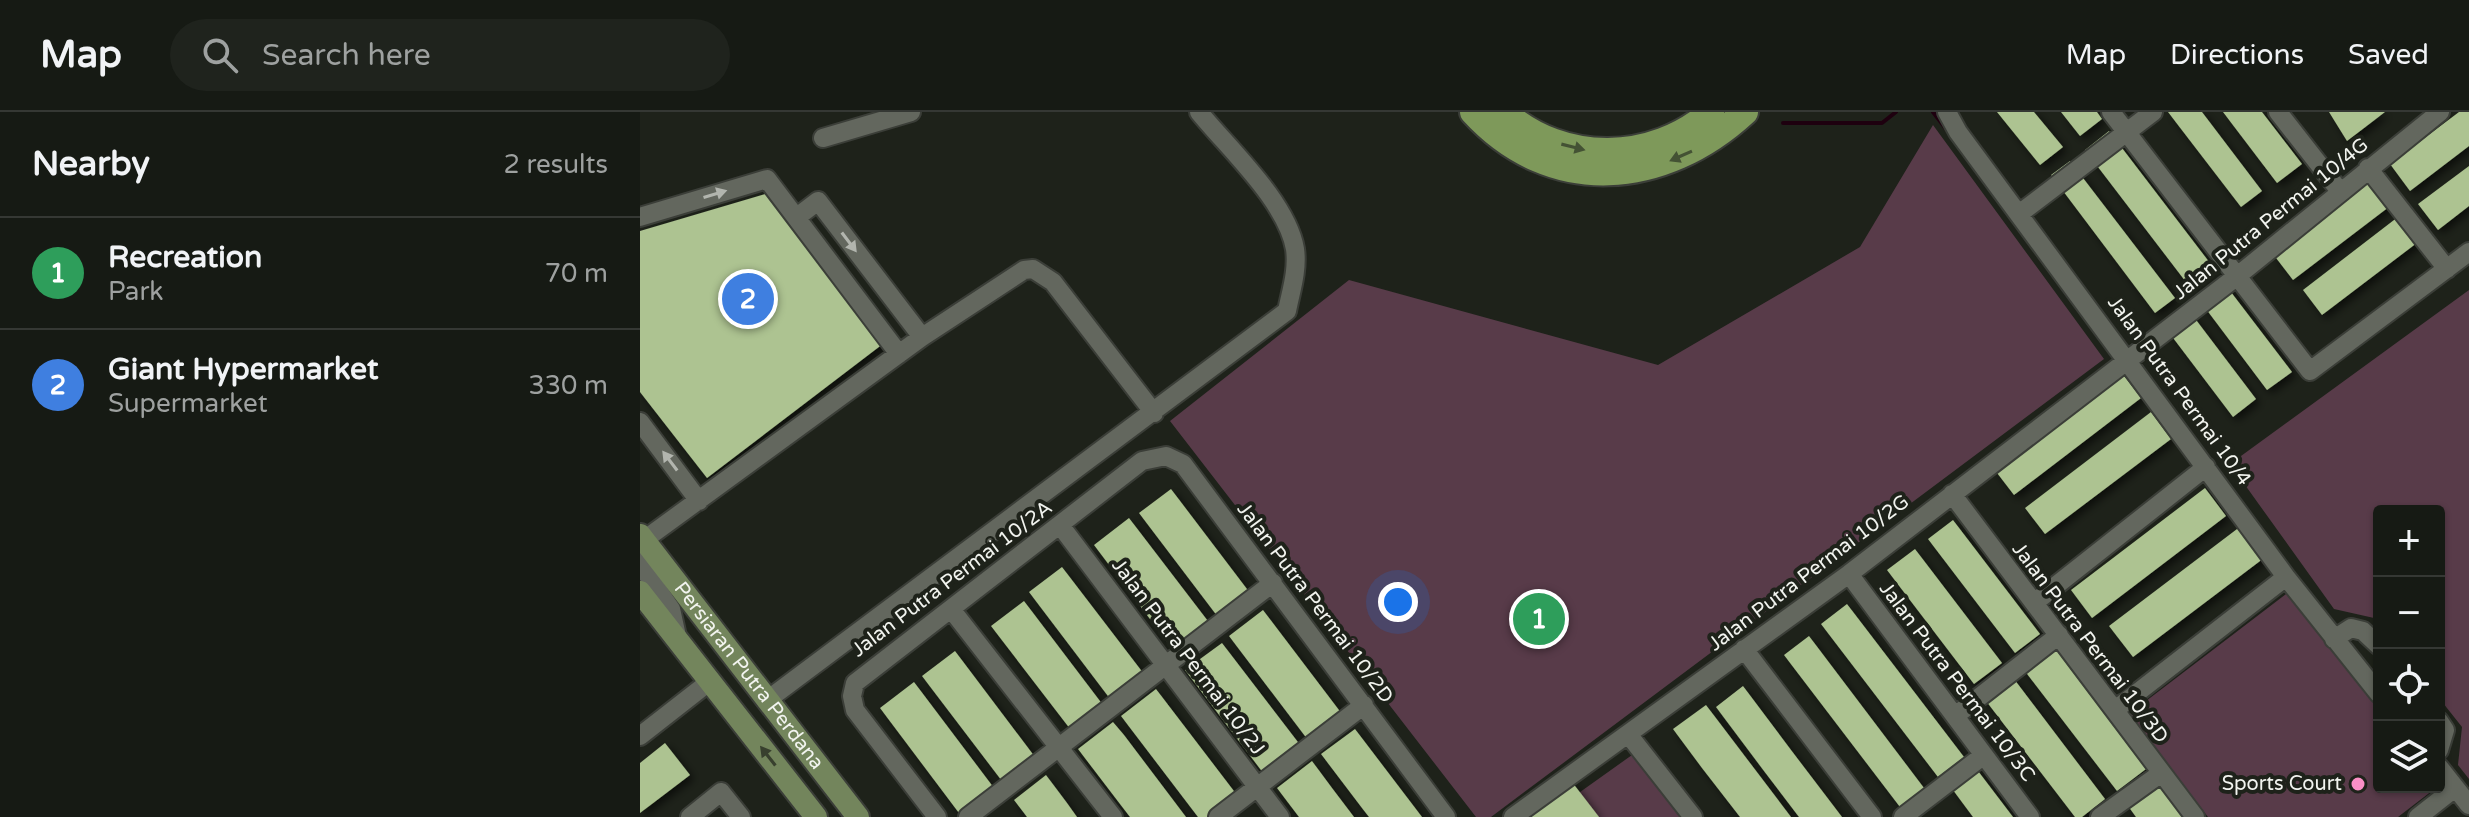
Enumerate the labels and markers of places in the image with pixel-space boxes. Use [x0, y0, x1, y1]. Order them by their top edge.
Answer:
pin: 2 [722, 269, 774, 329]
pin: 1 [1513, 589, 1565, 649]
place label: Sports Court [2222, 772, 2342, 796]
marker: Sports Court [2349, 775, 2367, 793]

